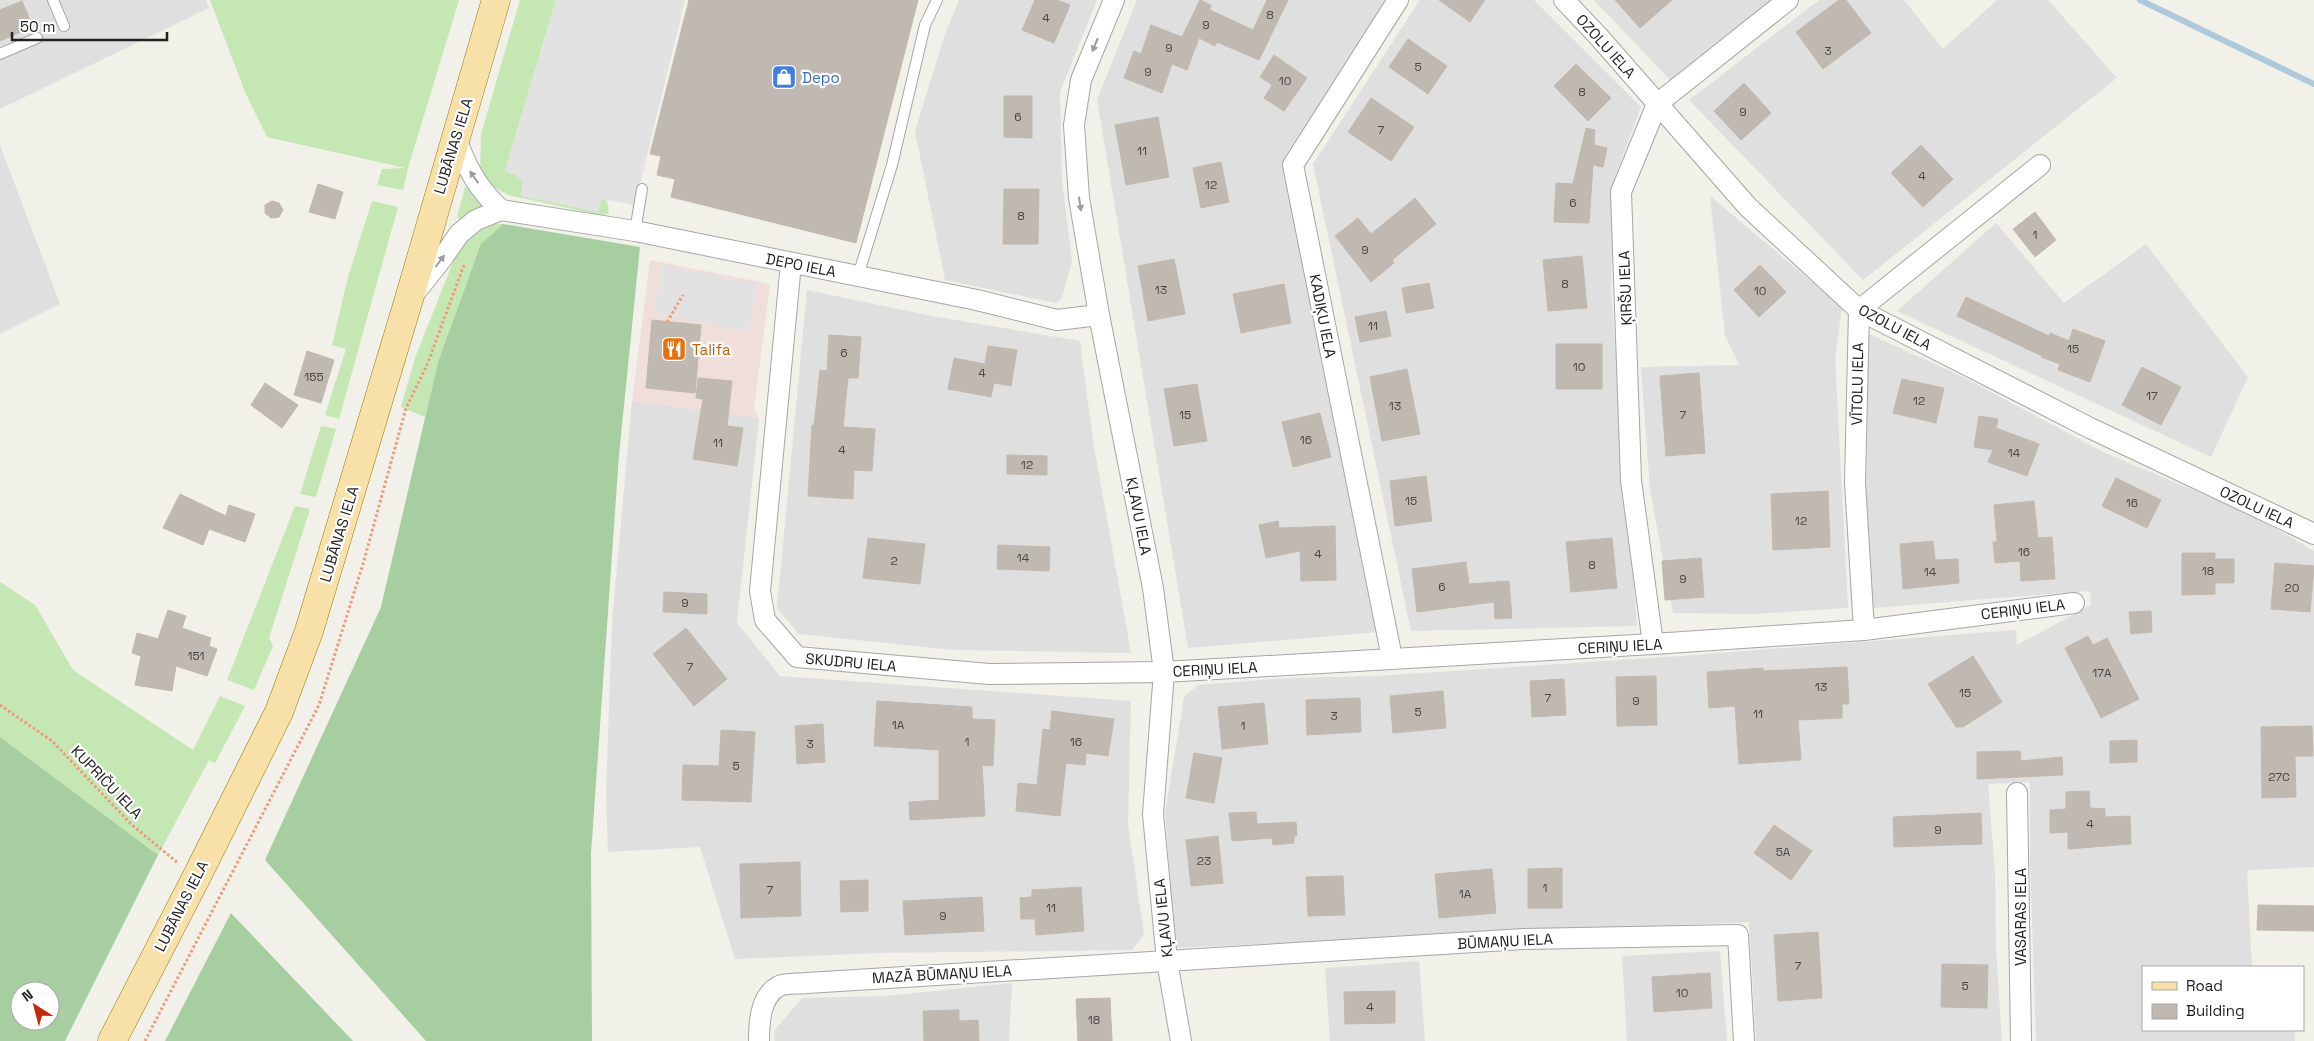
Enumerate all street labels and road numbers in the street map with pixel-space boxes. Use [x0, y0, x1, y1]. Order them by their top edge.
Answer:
street label: OZOLU IELA [1572, 10, 1640, 82]
street label: LUBĀNAS IELA [429, 95, 477, 196]
street label: DEPO IELA [764, 249, 838, 281]
street label: ĶIRŠU IELA [1614, 250, 1636, 326]
street label: KADIĶU IELA [1306, 272, 1341, 360]
street label: OZOLU IELA [1855, 300, 1935, 354]
street label: VĪTOLU IELA [1847, 342, 1867, 426]
street label: KĻAVU IELA [1122, 475, 1156, 557]
street label: OZOLU IELA [2217, 482, 2298, 533]
street label: LUBĀNAS IELA [315, 483, 363, 584]
street label: CERIŅU IELA [1980, 594, 2067, 624]
street label: CERIŅU IELA [1577, 634, 1663, 658]
street label: SKUDRU IELA [805, 649, 898, 675]
street label: CERIŅU IELA [1172, 657, 1258, 681]
street label: KUPRIČU IELA [67, 741, 147, 823]
street label: LUBĀNAS IELA [150, 857, 212, 955]
street label: VASARAS IELA [2011, 867, 2030, 966]
street label: KĻAVU IELA [1149, 877, 1177, 958]
street label: BŪMAŅU IELA [1457, 929, 1554, 953]
street label: MAZĀ BŪMAŅU IELA [872, 961, 1013, 987]

